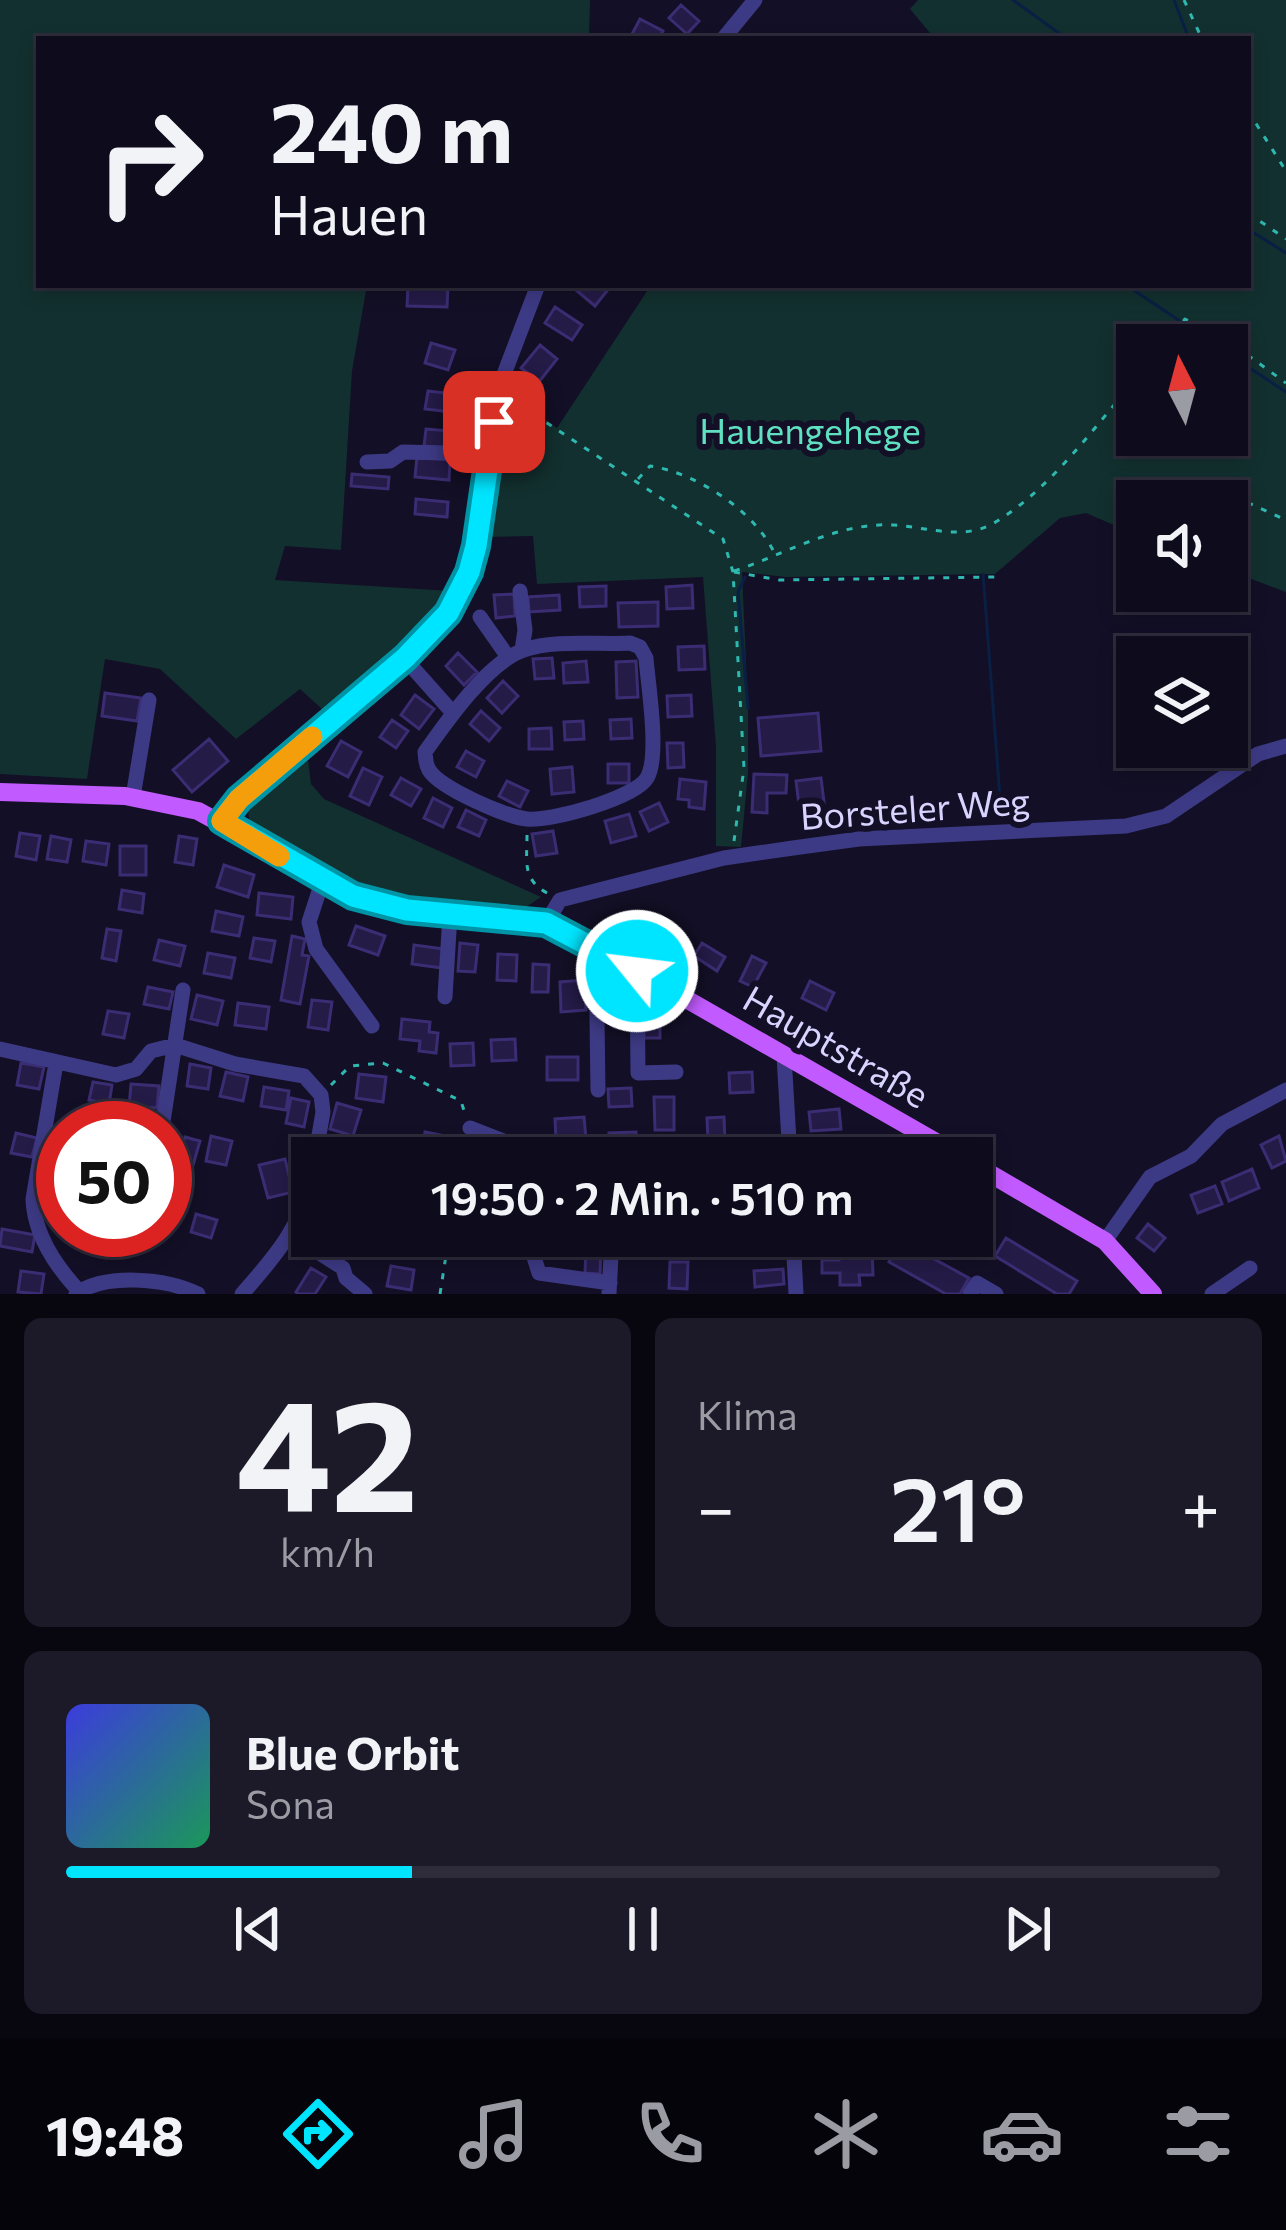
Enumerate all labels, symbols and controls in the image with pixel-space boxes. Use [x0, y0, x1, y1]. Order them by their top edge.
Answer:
text: 240 m [270, 78, 513, 180]
icon: right [72, 84, 228, 240]
text: Hauen [270, 180, 428, 246]
north arrow [1116, 324, 1248, 456]
map controls [1116, 324, 1248, 768]
pin [443, 371, 545, 473]
icon: arrive [461, 389, 527, 455]
park label: Hauengehege [699, 407, 921, 451]
button: sound [1116, 480, 1248, 612]
button: layers [1116, 636, 1248, 768]
street label: Borsteler Weg [798, 777, 1031, 837]
position arrow [574, 908, 700, 1034]
street label: Hauptstraße [737, 975, 937, 1116]
speed limit sign: 50 [36, 1101, 192, 1257]
text: 19:50 · 2 Min. · 510 m [431, 1169, 853, 1224]
text: 42 [236, 1353, 419, 1544]
text: Klima [697, 1390, 798, 1438]
text: 21° [890, 1450, 1026, 1561]
text: − [697, 1465, 735, 1546]
text: + [1181, 1465, 1220, 1546]
text: km/h [280, 1527, 375, 1575]
text: Blue Orbit [246, 1724, 459, 1779]
text: Sona [246, 1779, 335, 1827]
icon: previous [225, 1896, 291, 1962]
icon: pause [610, 1896, 676, 1962]
icon: next [995, 1896, 1061, 1962]
icon: directions [276, 2092, 360, 2176]
icon: music [452, 2092, 536, 2176]
icon: phone [628, 2092, 712, 2176]
icon: climate [804, 2092, 888, 2176]
icon: car [980, 2092, 1064, 2176]
icon: filters [1156, 2092, 1240, 2176]
text: 19:48 [46, 2101, 185, 2167]

